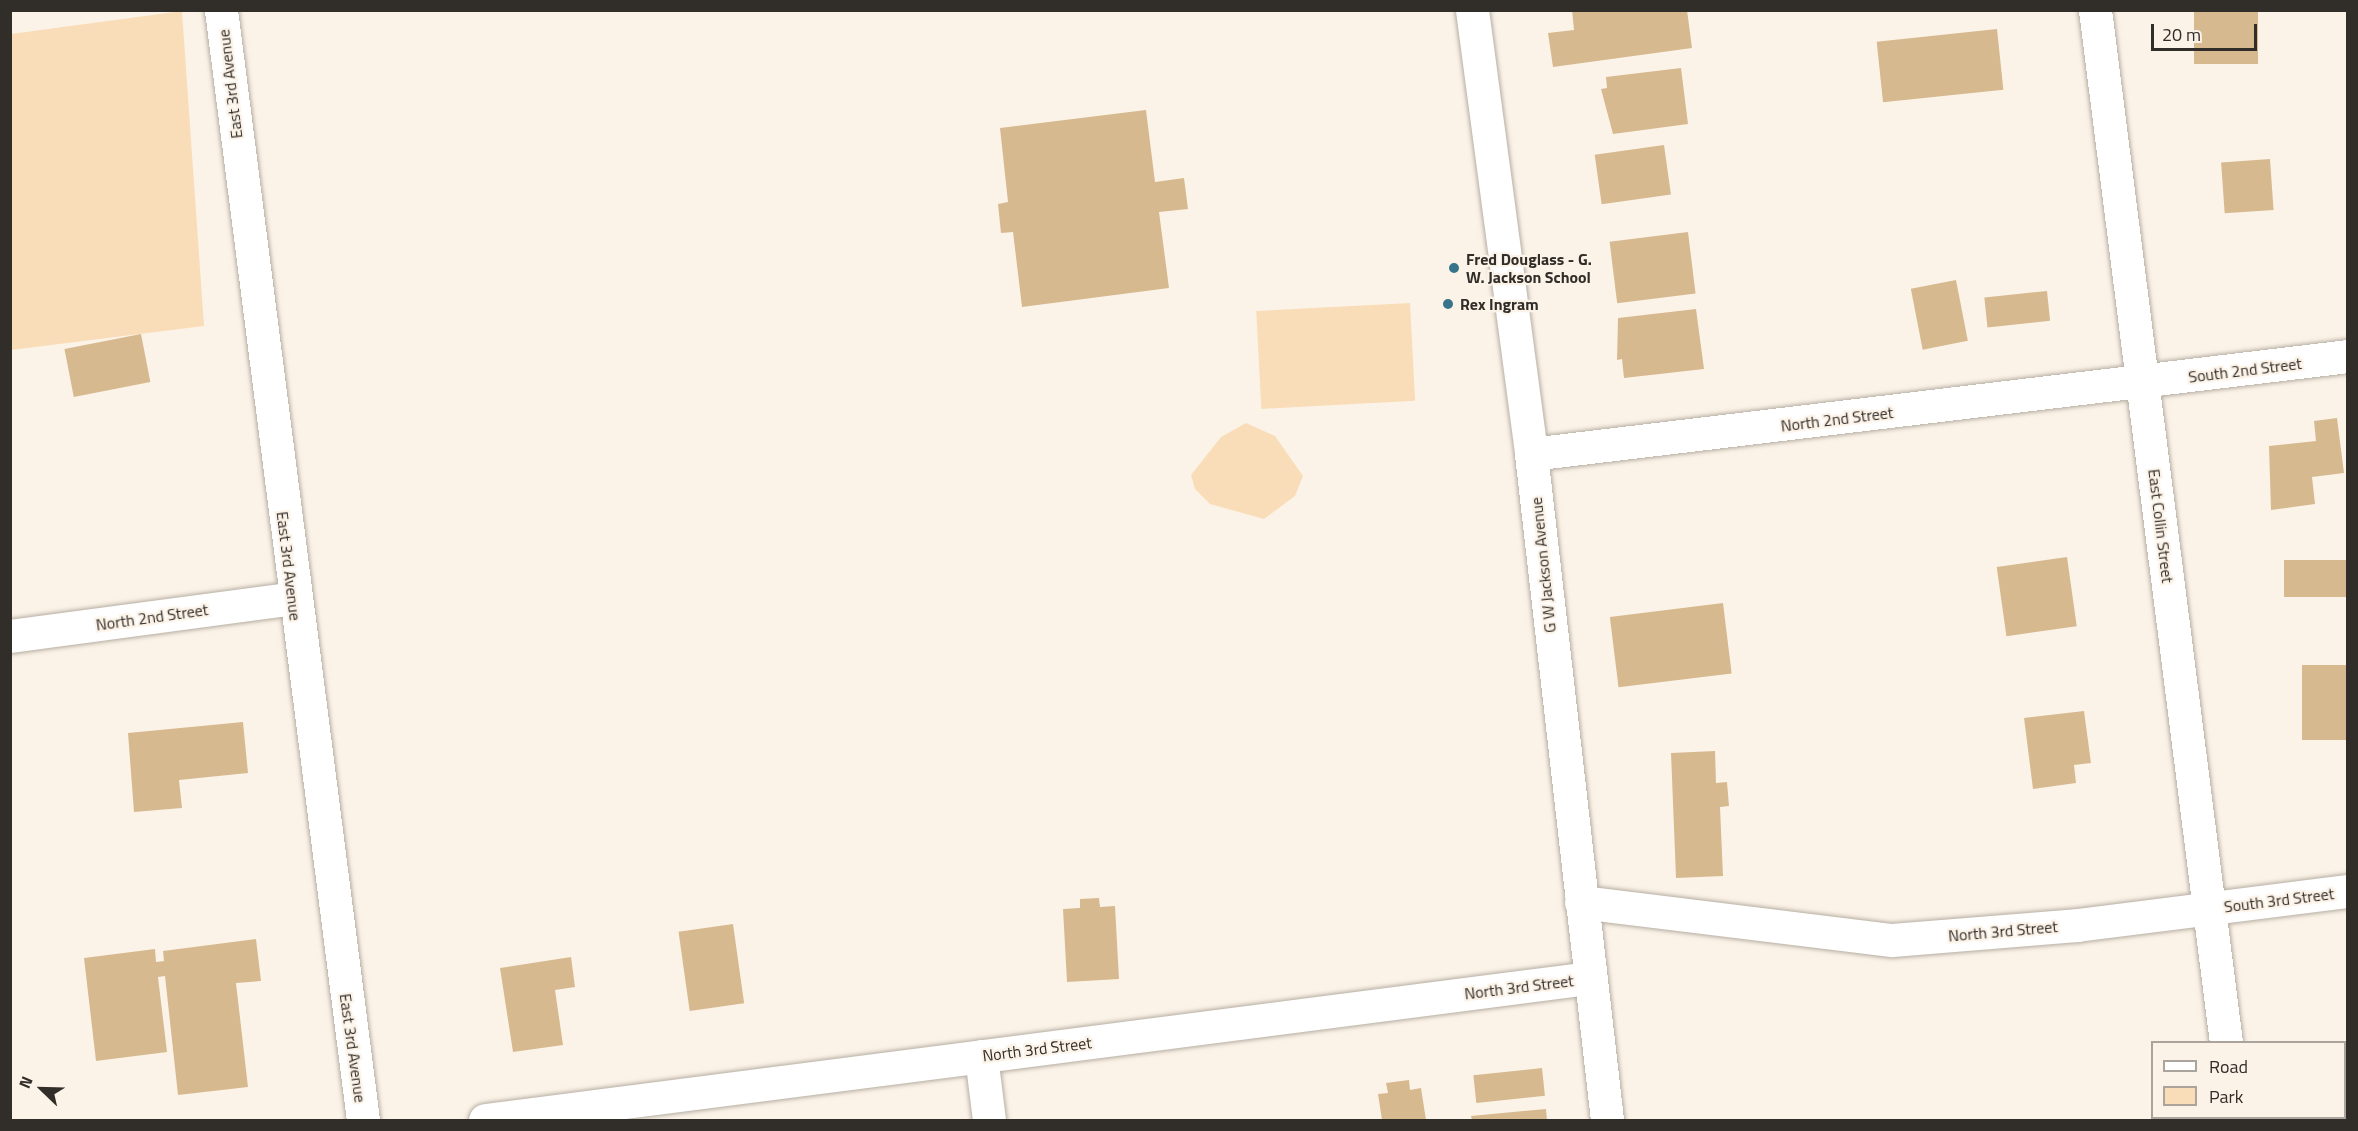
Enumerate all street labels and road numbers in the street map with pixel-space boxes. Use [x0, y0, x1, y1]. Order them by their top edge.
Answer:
street label: East 3rd Avenue [214, 28, 246, 140]
street label: South 2nd Street [2187, 354, 2303, 386]
street label: North 2nd Street [1780, 403, 1894, 435]
street label: East Collin Street [2144, 468, 2178, 584]
street label: G W Jackson Avenue [1526, 496, 1560, 634]
street label: East 3rd Avenue [273, 510, 305, 622]
street label: North 2nd Street [95, 600, 209, 634]
street label: South 3rd Street [2223, 884, 2335, 916]
street label: North 3rd Street [1947, 917, 2059, 945]
street label: North 3rd Street [1463, 971, 1575, 1003]
street label: East 3rd Avenue [336, 992, 370, 1104]
street label: North 3rd Street [981, 1033, 1093, 1065]

